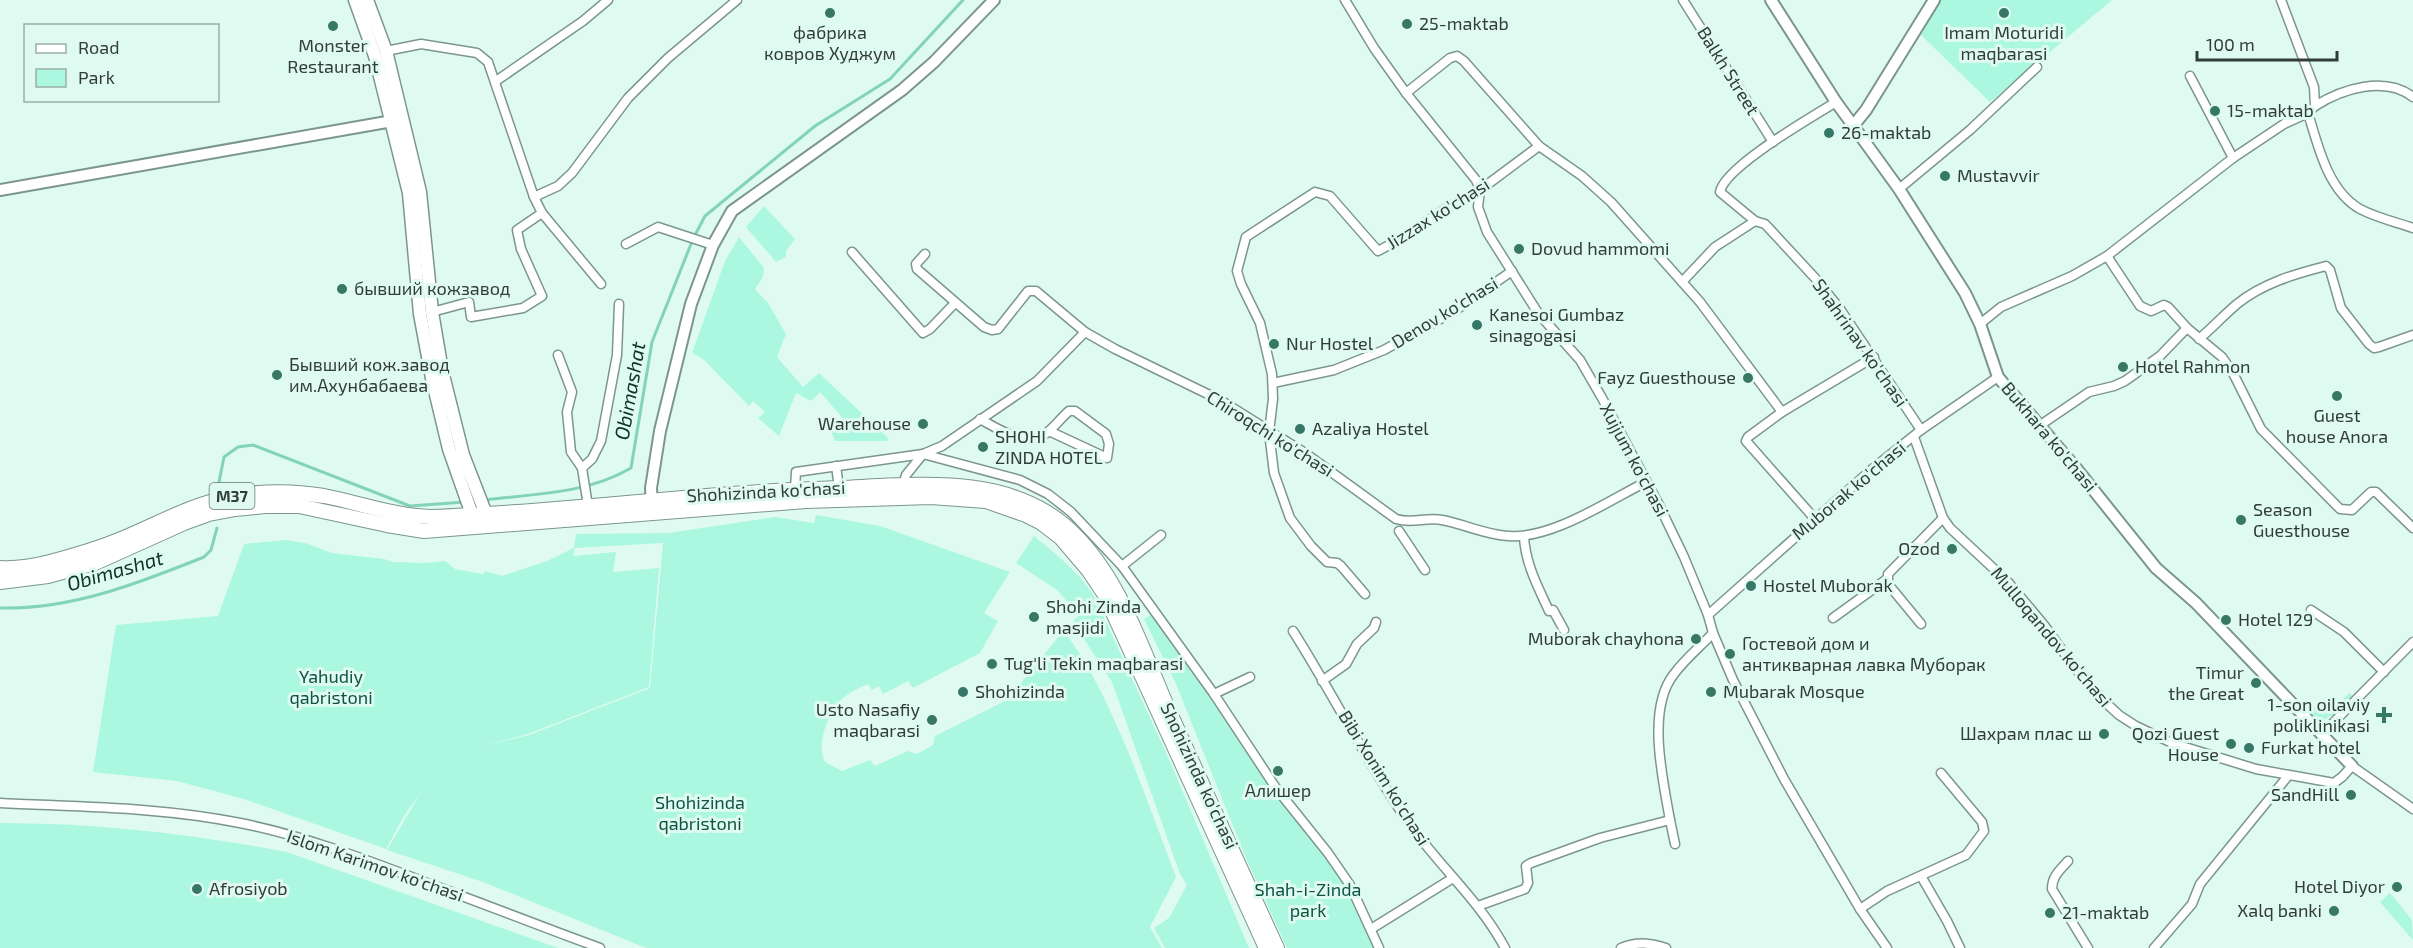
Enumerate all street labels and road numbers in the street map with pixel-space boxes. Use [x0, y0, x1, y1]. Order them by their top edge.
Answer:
street label: Balkh Street [1693, 22, 1765, 119]
street label: Jizzax ko'chasi [1382, 173, 1493, 254]
street label: Denov ko'chasi [1387, 272, 1502, 353]
street label: Shahrinav ko'chasi [1808, 274, 1913, 411]
street label: Bukhara ko'chasi [1997, 377, 2102, 496]
street label: Chiroqchi ko'chasi [1203, 385, 1338, 481]
street label: Xujjum ko'chasi [1596, 399, 1674, 520]
street label: Muborak ko'chasi [1787, 436, 1910, 544]
street label: Shohizinda ko'chasi [686, 476, 846, 506]
road number: M37 [210, 483, 254, 509]
street label: Mulloqandov ko'chasi [1987, 562, 2117, 711]
street label: Shohizinda ko'chasi [1156, 699, 1243, 852]
street label: Bibi Xonim ko'chasi [1334, 706, 1435, 849]
street label: Islom Karimov ko'chasi [284, 824, 467, 906]

